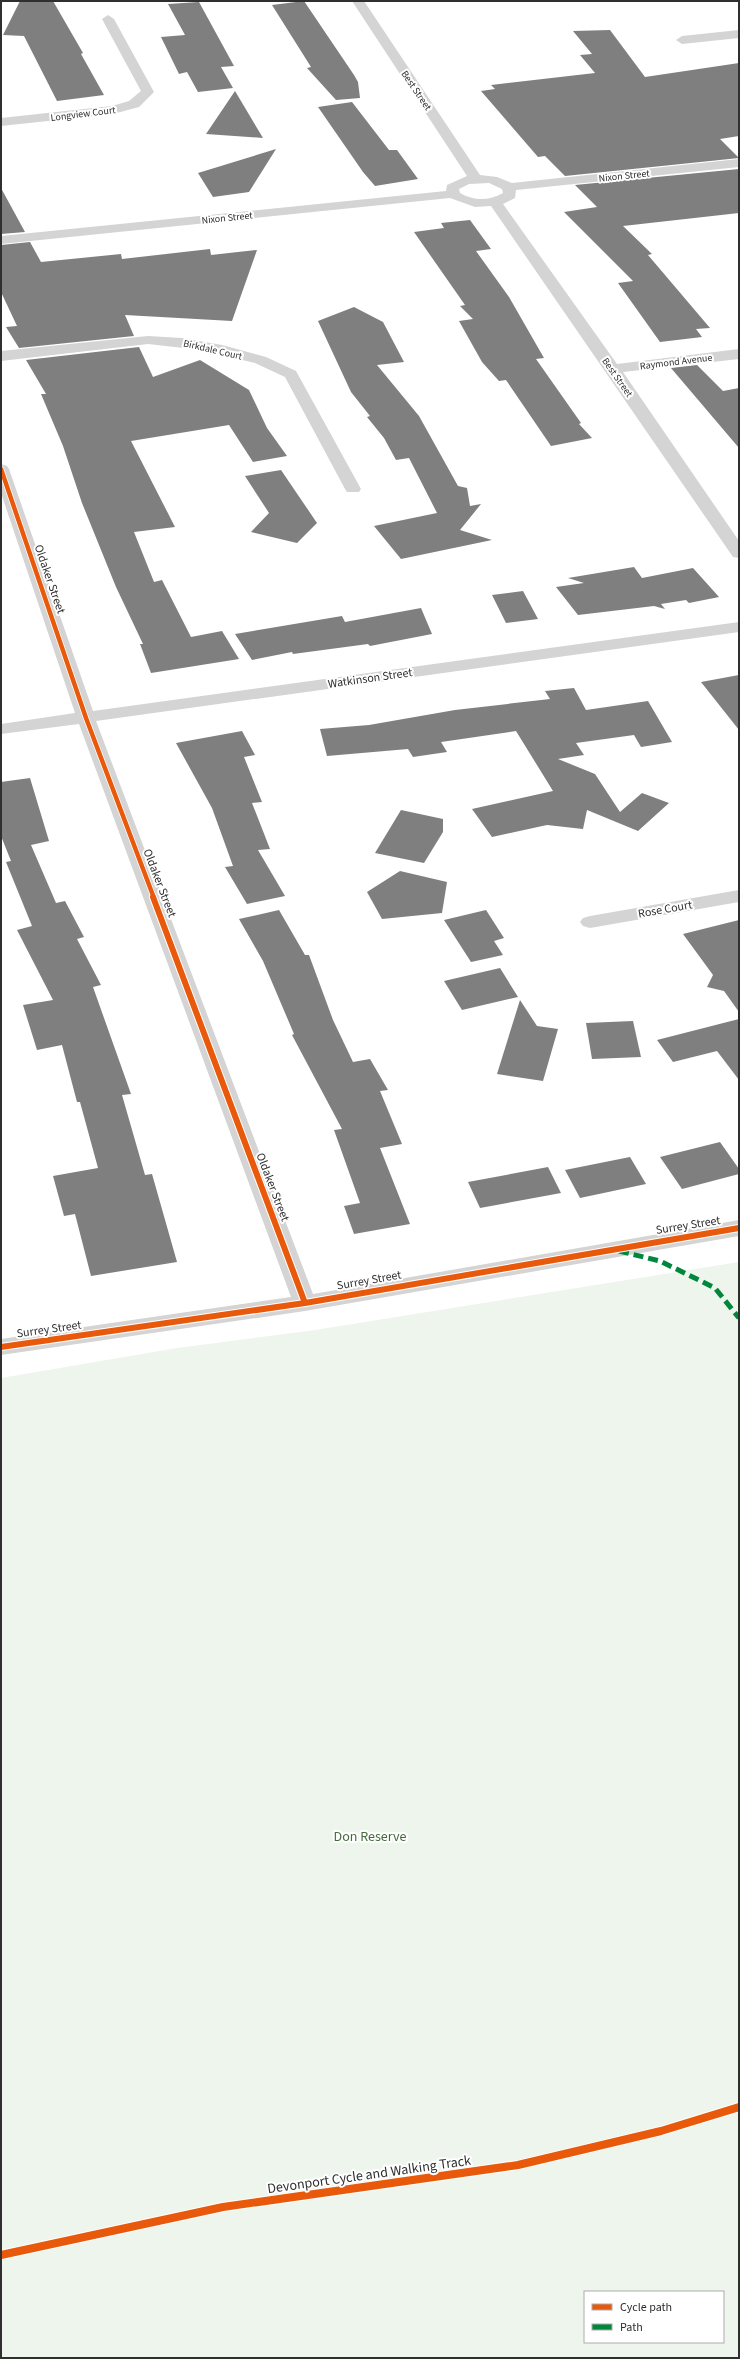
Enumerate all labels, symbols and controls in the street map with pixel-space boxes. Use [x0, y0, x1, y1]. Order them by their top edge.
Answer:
street label: Best Street [398, 68, 435, 114]
street label: Longview Court [50, 103, 117, 125]
street label: Nixon Street [598, 166, 651, 186]
street label: Nixon Street [201, 208, 254, 228]
street label: Birkdale Court [182, 336, 244, 364]
street label: Raymond Avenue [639, 351, 713, 373]
street label: Best Street [598, 355, 636, 401]
street label: Oldaker Street [30, 542, 69, 616]
street label: Watkinson Street [327, 664, 413, 693]
street label: Oldaker Street [139, 847, 180, 920]
street label: Rose Court [637, 896, 693, 923]
street label: Oldaker Street [252, 1151, 293, 1224]
street label: Surrey Street [655, 1212, 722, 1239]
street label: Surrey Street [335, 1266, 403, 1295]
street label: Surrey Street [16, 1317, 83, 1342]
park label: Don Reserve [334, 1827, 406, 1847]
street label: Devonport Cycle and Walking Track [266, 2151, 472, 2199]
legend [584, 2291, 724, 2343]
text: Cycle path [620, 2299, 672, 2316]
text: Path [620, 2319, 643, 2336]

